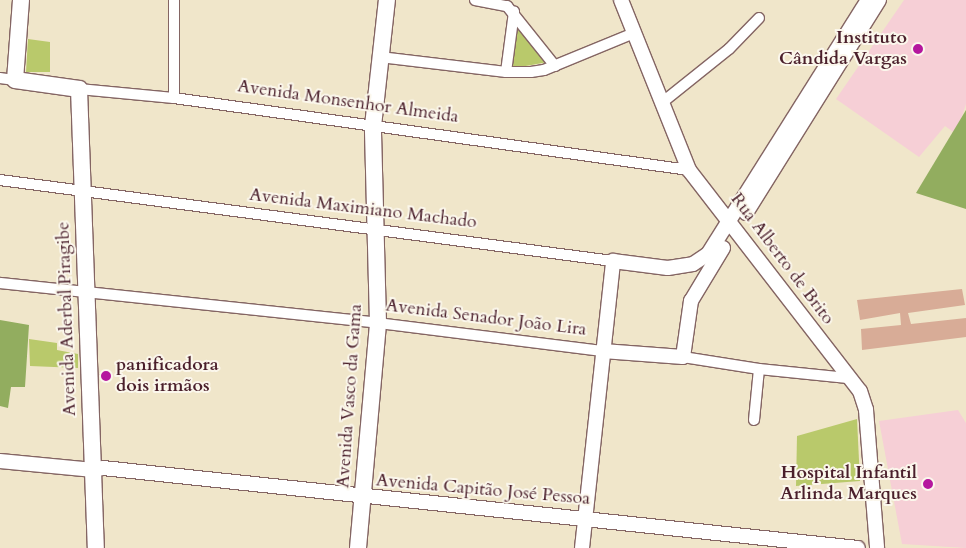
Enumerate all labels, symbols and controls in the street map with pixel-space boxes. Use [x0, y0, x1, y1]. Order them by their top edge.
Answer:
place label: Instituto Cândida Vargas [779, 28, 907, 70]
marker: Instituto Cândida Vargas [911, 42, 925, 56]
street label: Avenida Monsenhor Almeida [236, 76, 460, 128]
street label: Avenida Maximiano Machado [248, 184, 478, 234]
street label: Rua Alberto de Brito [726, 189, 838, 329]
street label: Avenida Aderbal Piragibe [53, 221, 81, 417]
street label: Avenida Senador João Lira [384, 295, 588, 341]
street label: Avenida Vasco da Gama [333, 303, 367, 489]
place label: panificadora dois irmãos [116, 355, 219, 398]
marker: panificadora dois irmãos [100, 370, 112, 382]
place label: Hospital Infantil Arlinda Marques [780, 463, 917, 506]
street label: Avenida Capitão José Pessoa [375, 470, 591, 510]
marker: Hospital Infantil Arlinda Marques [921, 477, 935, 491]

